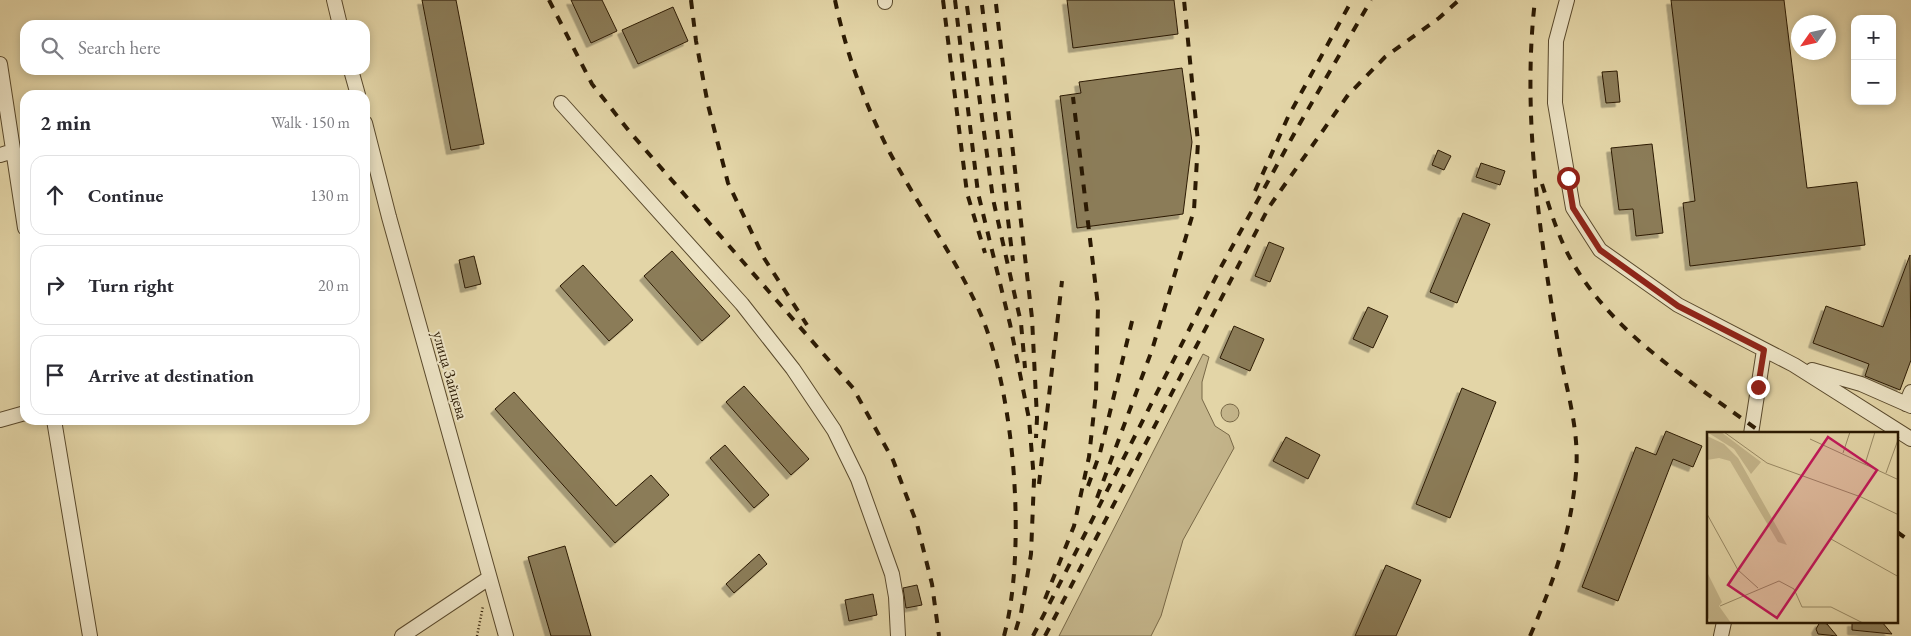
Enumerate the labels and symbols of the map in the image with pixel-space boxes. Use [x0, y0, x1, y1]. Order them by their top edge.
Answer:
north arrow [1791, 15, 1836, 60]
route start [1557, 167, 1580, 190]
street label: улица Зайцева [428, 328, 473, 422]
route end [1747, 376, 1770, 399]
inset map [1707, 432, 1898, 624]

